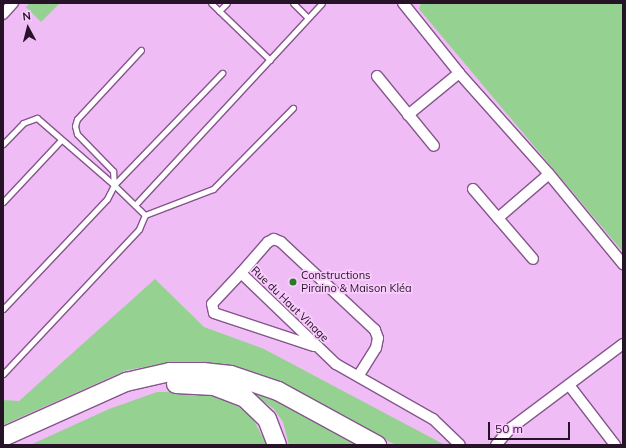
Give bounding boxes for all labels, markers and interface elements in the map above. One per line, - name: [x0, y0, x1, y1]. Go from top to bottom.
- north arrow: [8, 8, 48, 48]
- text: N: [22, 9, 32, 24]
- street label: Rue du Haut Vinage: [248, 264, 332, 344]
- place label: Constructions Piraino & Maison Kléa: [301, 269, 412, 295]
- marker: Constructions Piraino & Maison Kléa: [288, 277, 298, 287]
- scale bar: [490, 414, 572, 440]
- text: 50 m: [495, 421, 523, 436]

